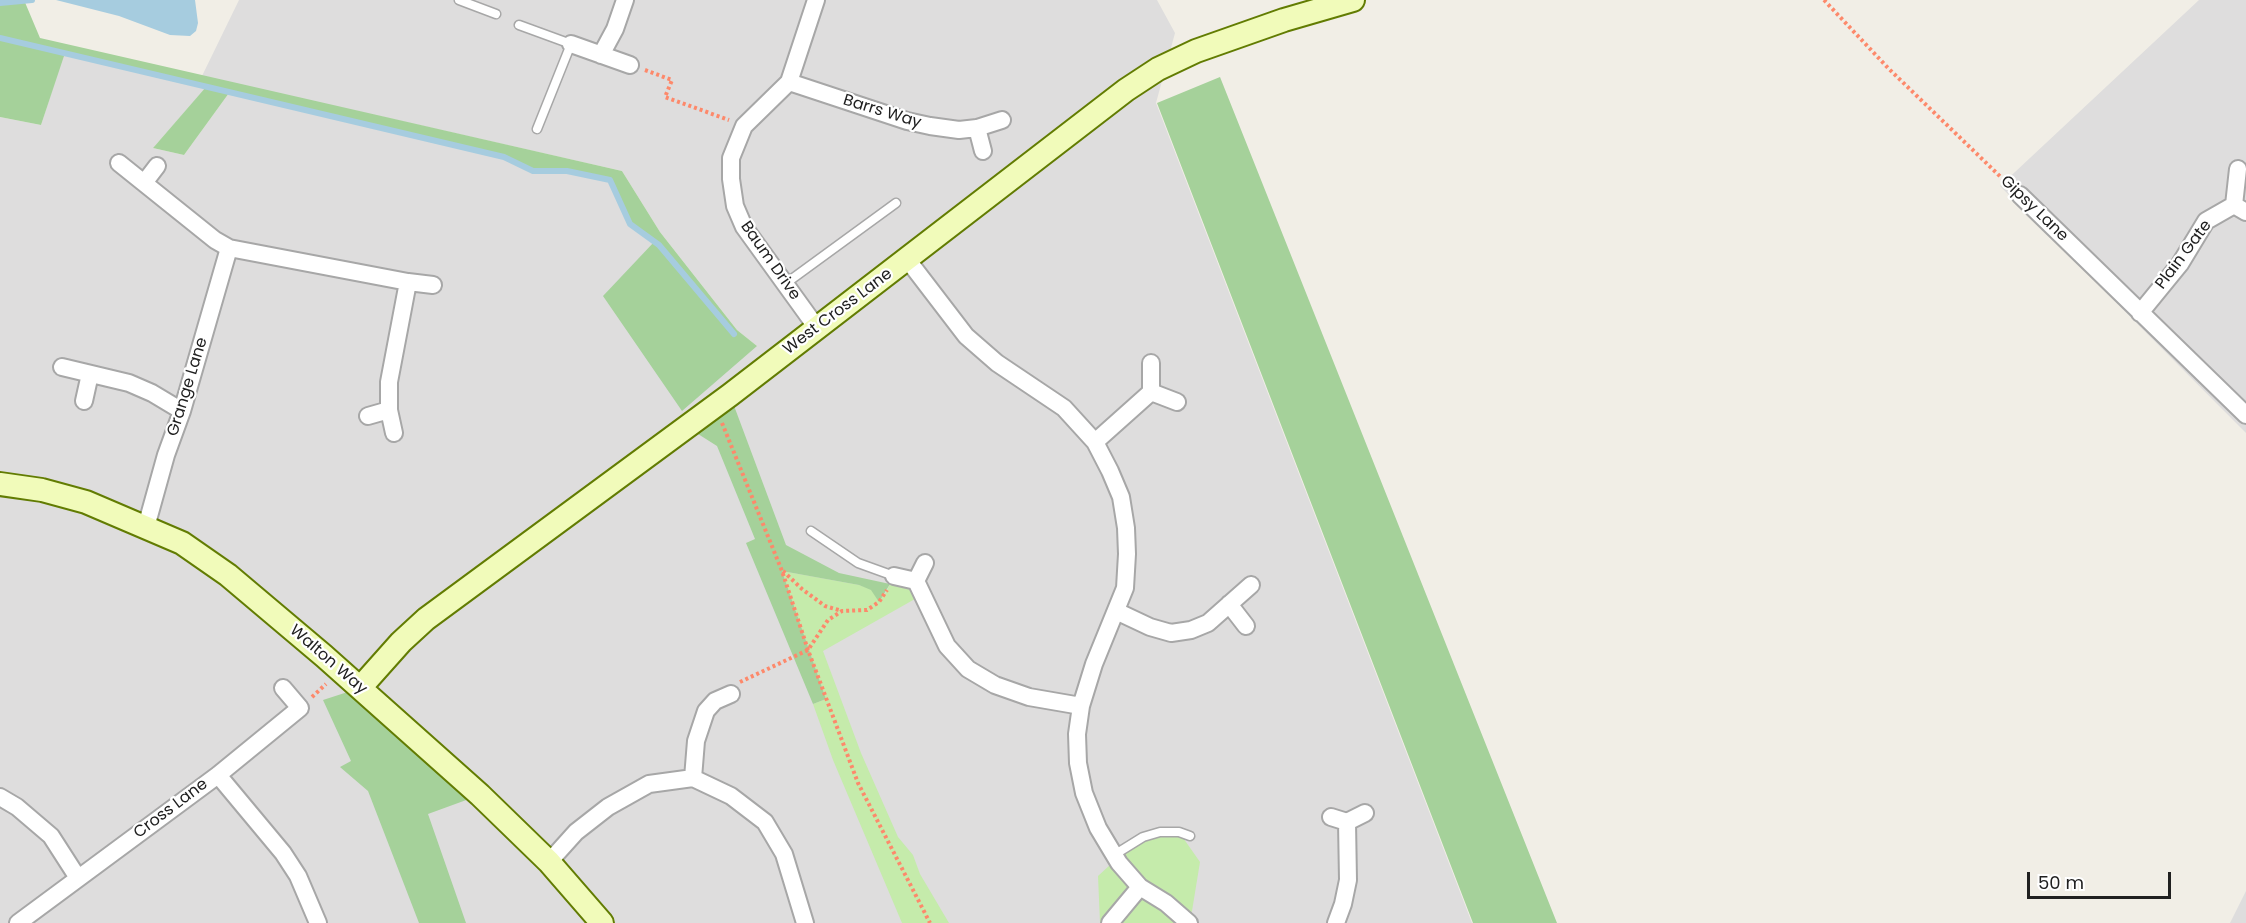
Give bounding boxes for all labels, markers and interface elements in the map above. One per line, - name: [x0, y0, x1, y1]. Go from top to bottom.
- street label: Barrs Way: [841, 91, 923, 133]
- street label: Gipsy Lane: [1996, 172, 2072, 246]
- street label: Plain Gate: [2152, 217, 2216, 293]
- street label: Baum Drive: [736, 218, 804, 304]
- street label: West Cross Lane: [780, 265, 896, 359]
- street label: Grange Lane: [164, 335, 212, 439]
- street label: Walton Way: [285, 621, 371, 699]
- street label: Cross Lane: [130, 775, 212, 843]
- scale bar: [2030, 860, 2174, 898]
- text: 50 m: [2038, 870, 2084, 895]

